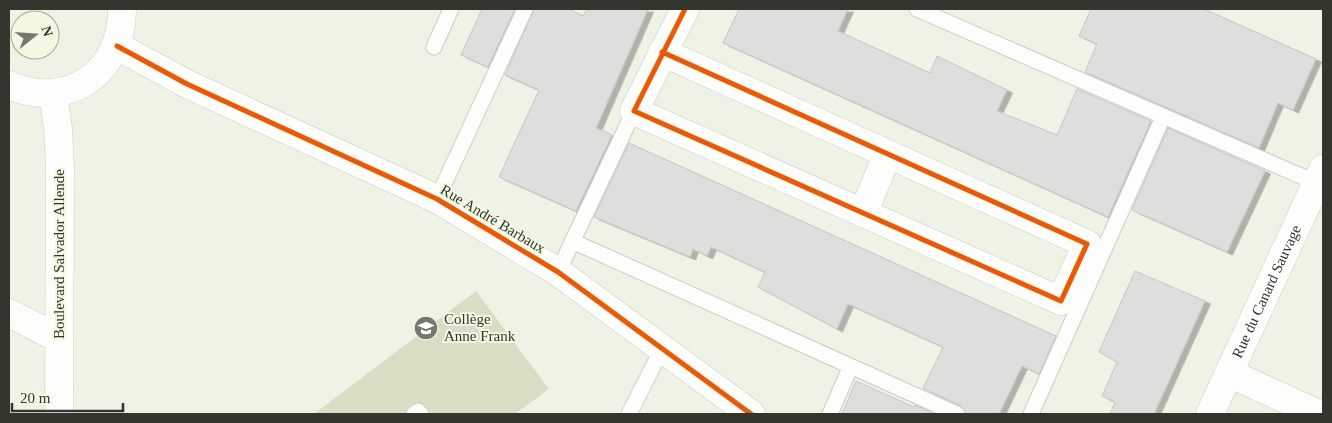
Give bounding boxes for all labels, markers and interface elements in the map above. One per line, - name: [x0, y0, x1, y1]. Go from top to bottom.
- north arrow: [10, 10, 60, 60]
- text: N: [38, 24, 56, 38]
- street label: Boulevard Salvador Allende: [51, 169, 67, 339]
- street label: Rue André Barbaux: [438, 181, 549, 257]
- street label: Rue du Canard Sauvage: [1229, 222, 1304, 360]
- place label: Collège Anne Frank: [444, 311, 516, 344]
- school or university icon: Collège Anne Frank: [413, 315, 439, 341]
- scale bar: [12, 380, 124, 412]
- text: 20 m: [20, 390, 51, 406]

